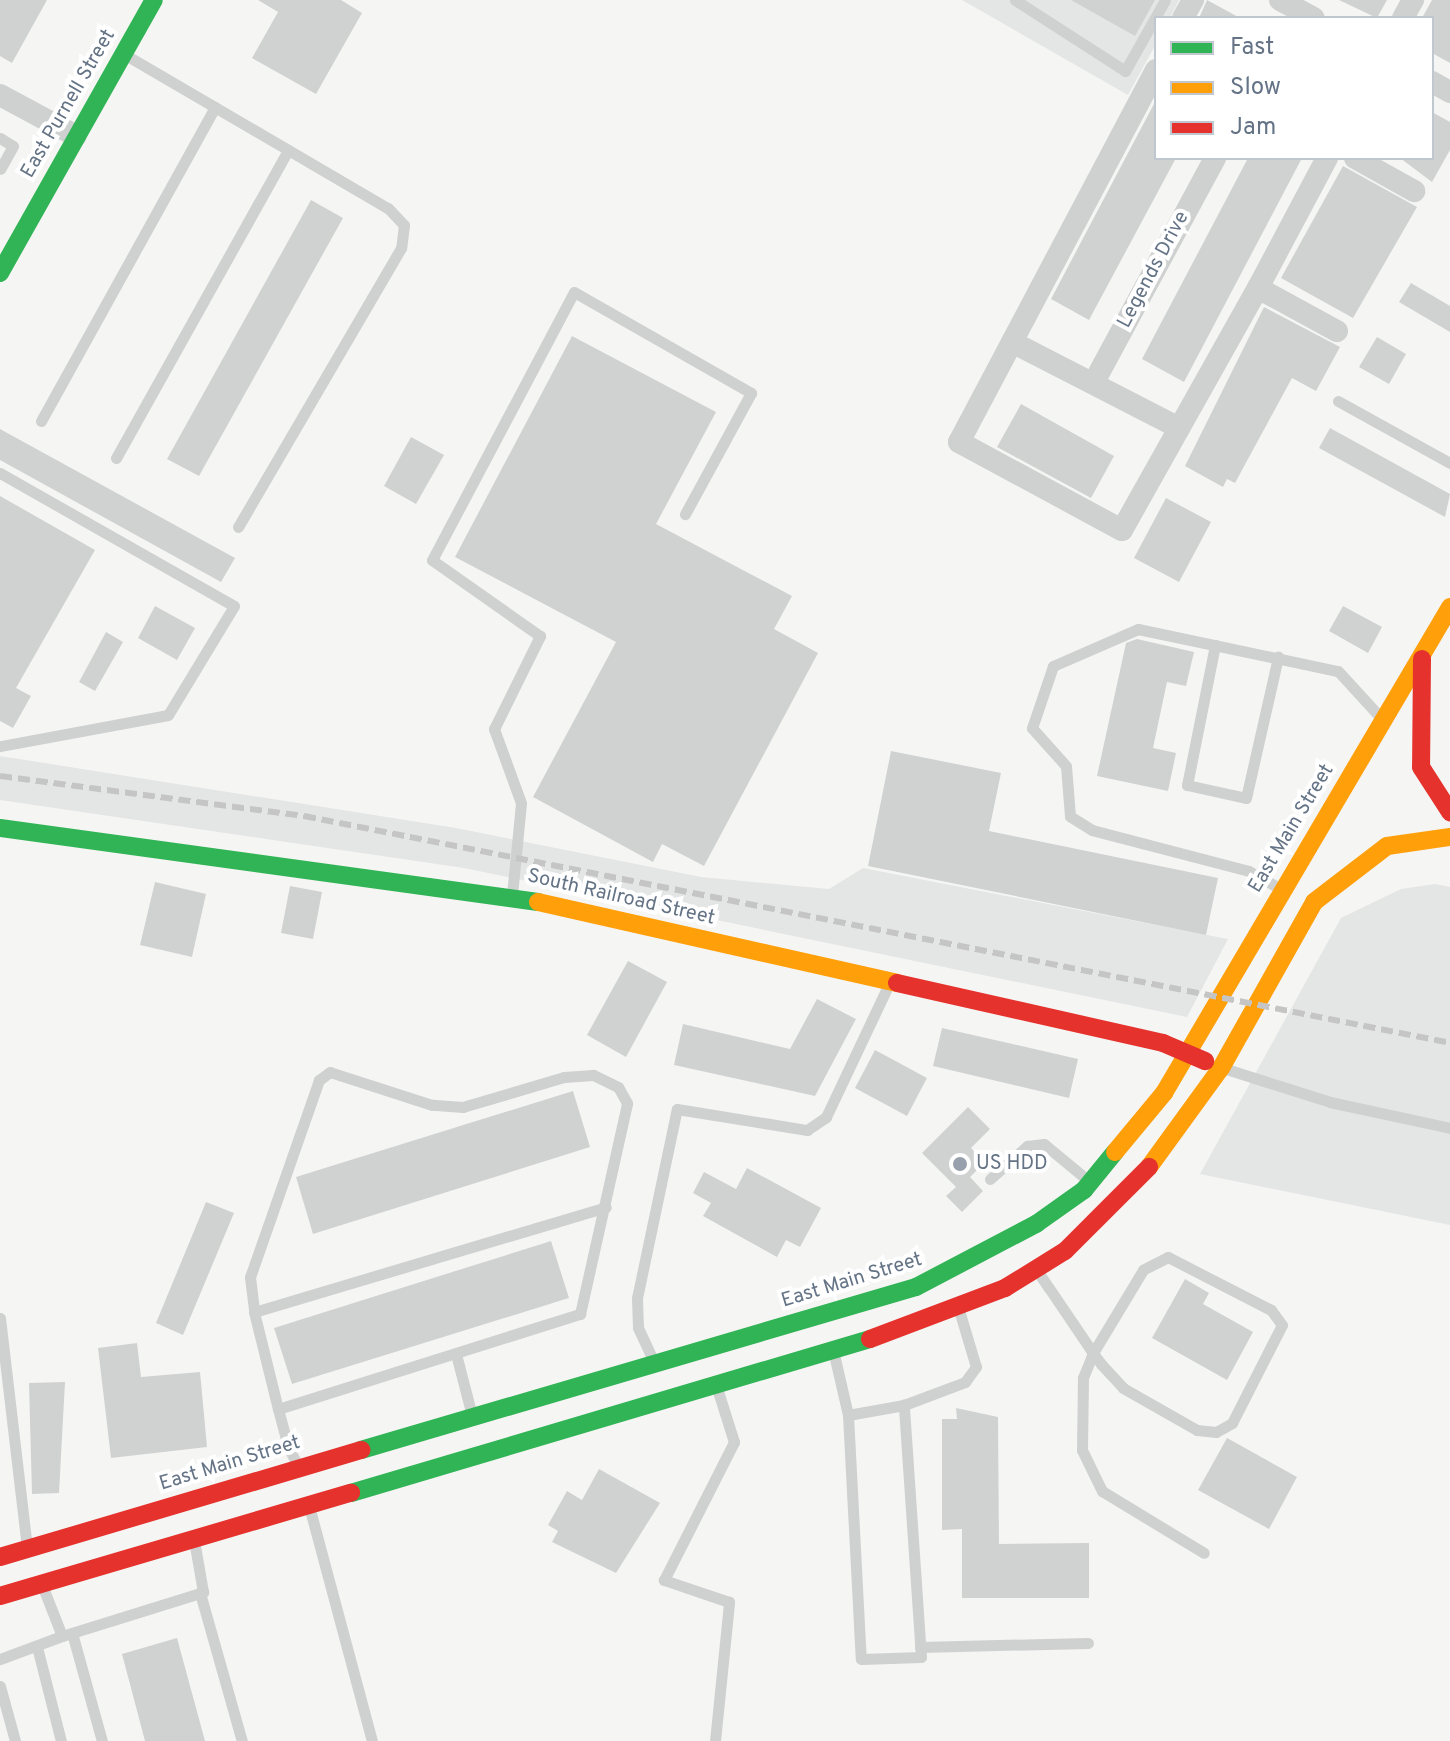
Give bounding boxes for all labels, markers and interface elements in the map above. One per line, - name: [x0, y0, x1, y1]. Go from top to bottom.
- legend: [1154, 16, 1434, 160]
- street label: East Purnell Street: [17, 25, 121, 183]
- text: Fast: [1230, 33, 1274, 63]
- text: Slow: [1230, 73, 1281, 103]
- text: Jam: [1230, 113, 1276, 143]
- street label: Legends Drive: [1113, 208, 1195, 332]
- street label: East Main Street: [1244, 760, 1340, 898]
- street label: South Railroad Street: [525, 865, 717, 931]
- place label: US HDD: [976, 1152, 1048, 1176]
- marker: US HDD: [951, 1155, 969, 1173]
- street label: East Main Street: [779, 1248, 925, 1314]
- street label: East Main Street: [157, 1431, 303, 1497]

